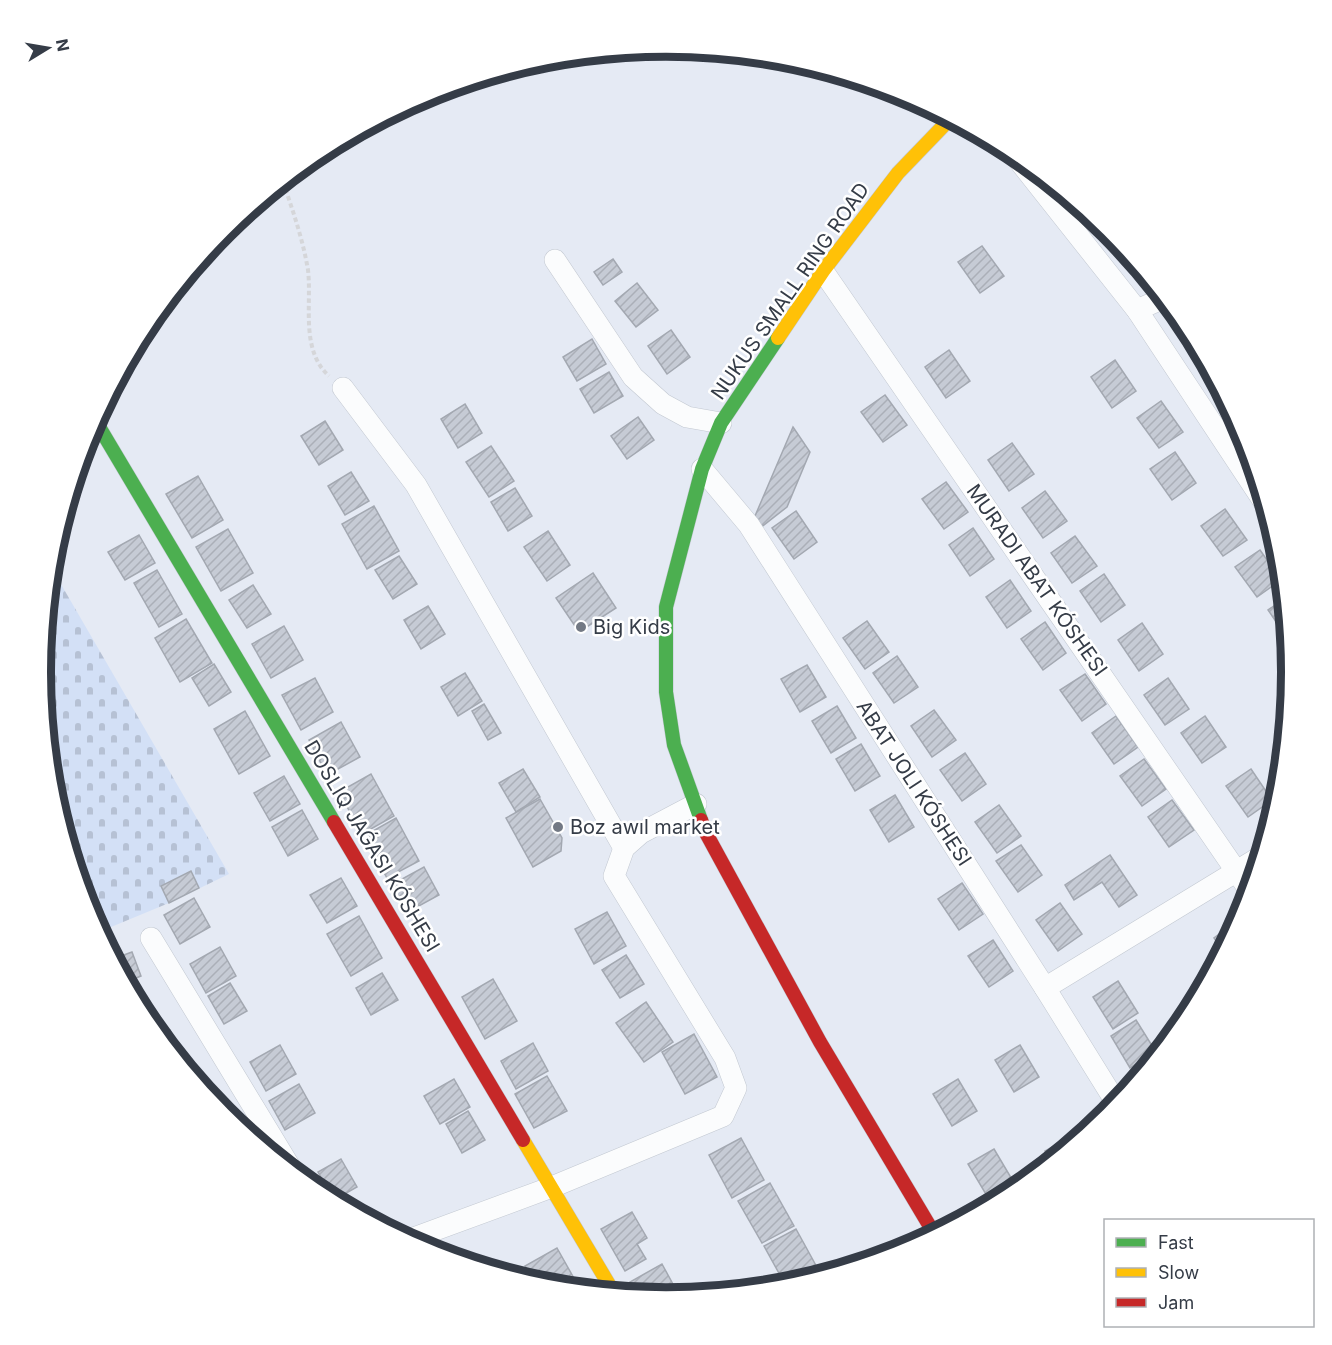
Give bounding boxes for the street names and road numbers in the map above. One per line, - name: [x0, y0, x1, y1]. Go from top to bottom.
- street label: NUKUS SMALL RING ROAD: [706, 178, 874, 404]
- street label: MURADI ABAT KÓSHESI: [962, 479, 1113, 680]
- street label: ABAT JOLI KÓSHESI: [852, 695, 977, 870]
- street label: DOSLIQ JAǴASI KÓSHESI: [299, 735, 446, 956]

